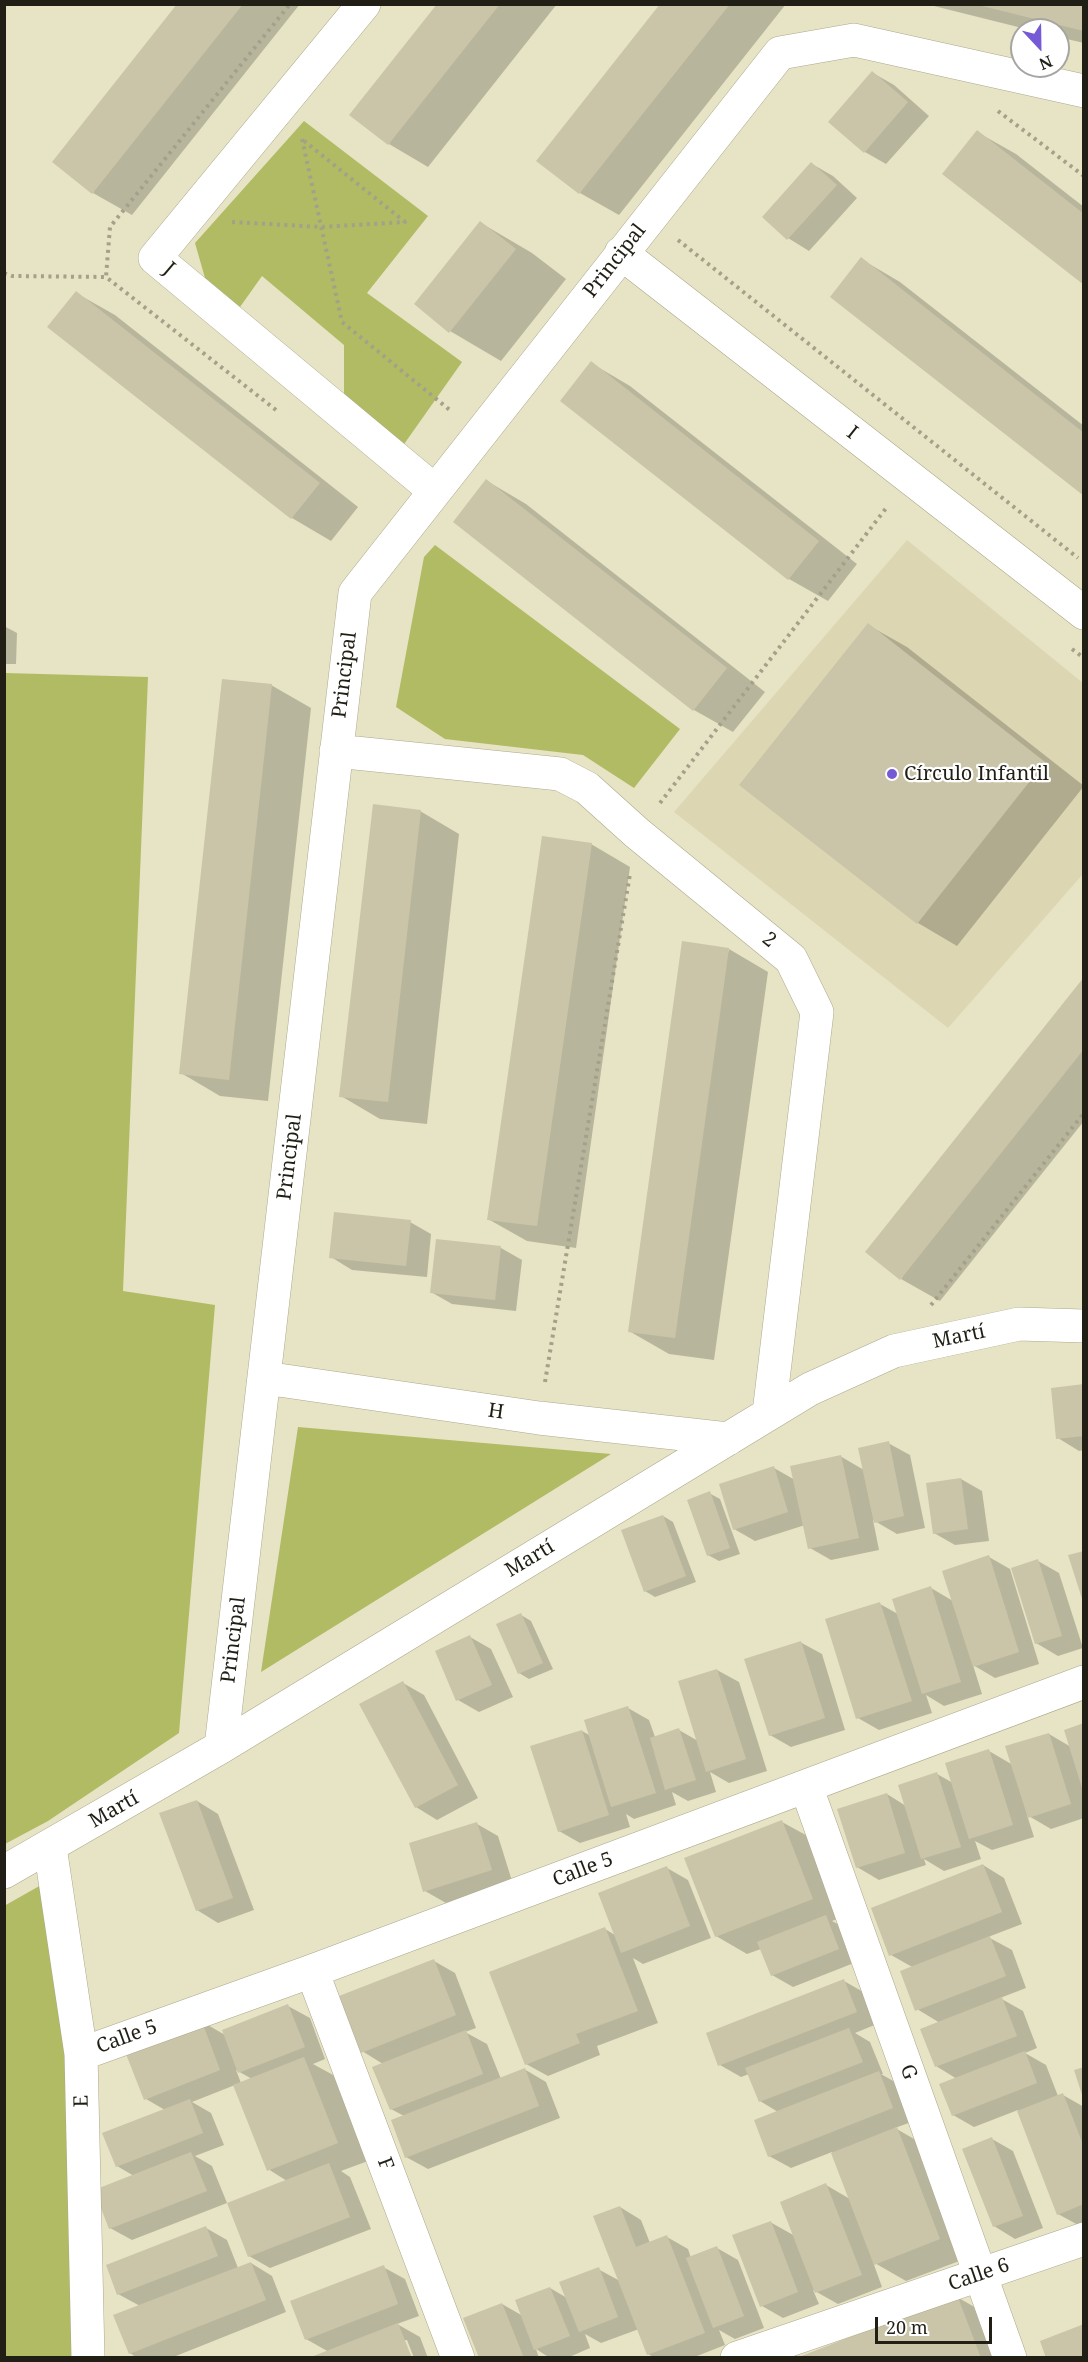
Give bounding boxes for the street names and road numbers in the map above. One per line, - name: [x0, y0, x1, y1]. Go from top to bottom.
- street label: Principal: [579, 219, 651, 303]
- street label: J: [159, 258, 179, 280]
- street label: I: [842, 421, 862, 445]
- street label: Principal: [328, 630, 362, 720]
- street label: 2: [757, 927, 781, 953]
- street label: Principal: [273, 1112, 307, 1202]
- street label: Martí: [931, 1320, 987, 1354]
- street label: H: [486, 1399, 506, 1425]
- street label: Martí: [501, 1535, 559, 1583]
- street label: Principal: [217, 1595, 251, 1685]
- street label: Martí: [85, 1786, 143, 1834]
- street label: Calle 5: [549, 1848, 617, 1892]
- street label: Calle 5: [93, 2015, 161, 2059]
- street label: G: [894, 2061, 922, 2083]
- street label: E: [70, 2095, 94, 2107]
- street label: F: [372, 2154, 398, 2174]
- street label: Calle 6: [945, 2253, 1013, 2297]

